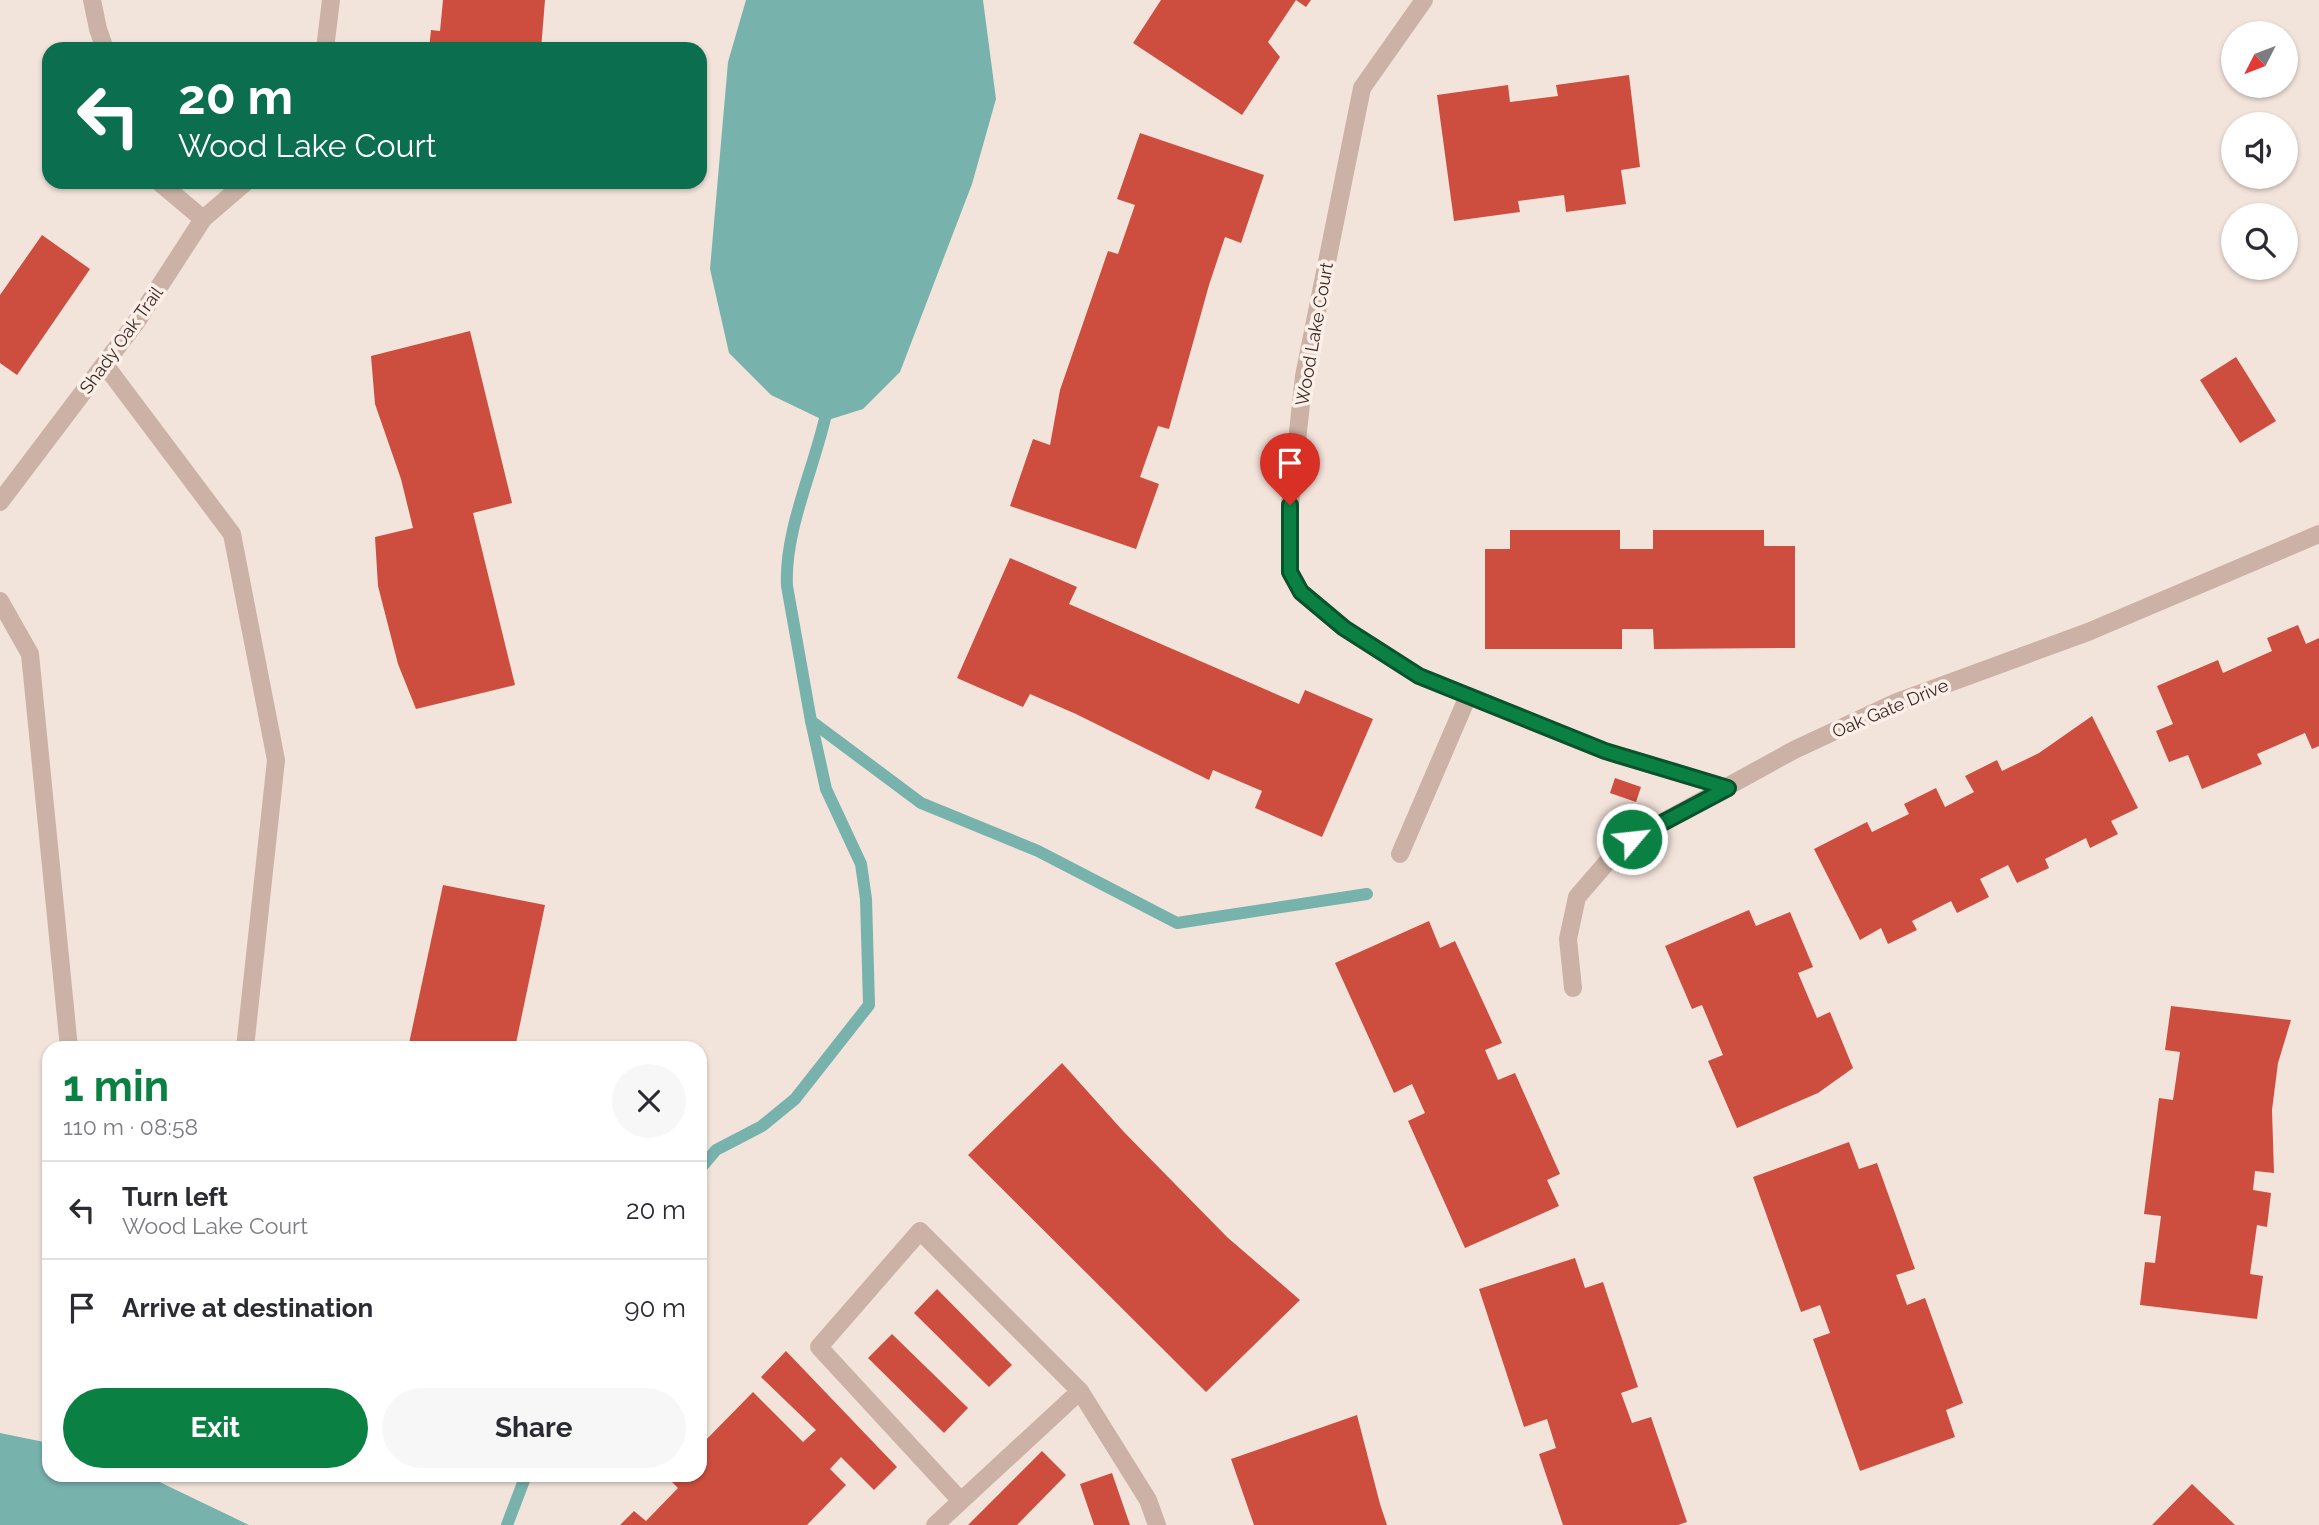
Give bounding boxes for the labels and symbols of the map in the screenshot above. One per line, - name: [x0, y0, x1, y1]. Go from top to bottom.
- north arrow: [2221, 21, 2298, 98]
- street label: Wood Lake Court: [1291, 261, 1337, 407]
- street label: Shady Oak Trail: [75, 282, 167, 398]
- pin: [1260, 433, 1320, 505]
- street label: Oak Gate Drive: [1829, 674, 1952, 742]
- position arrow: [1595, 802, 1669, 876]

